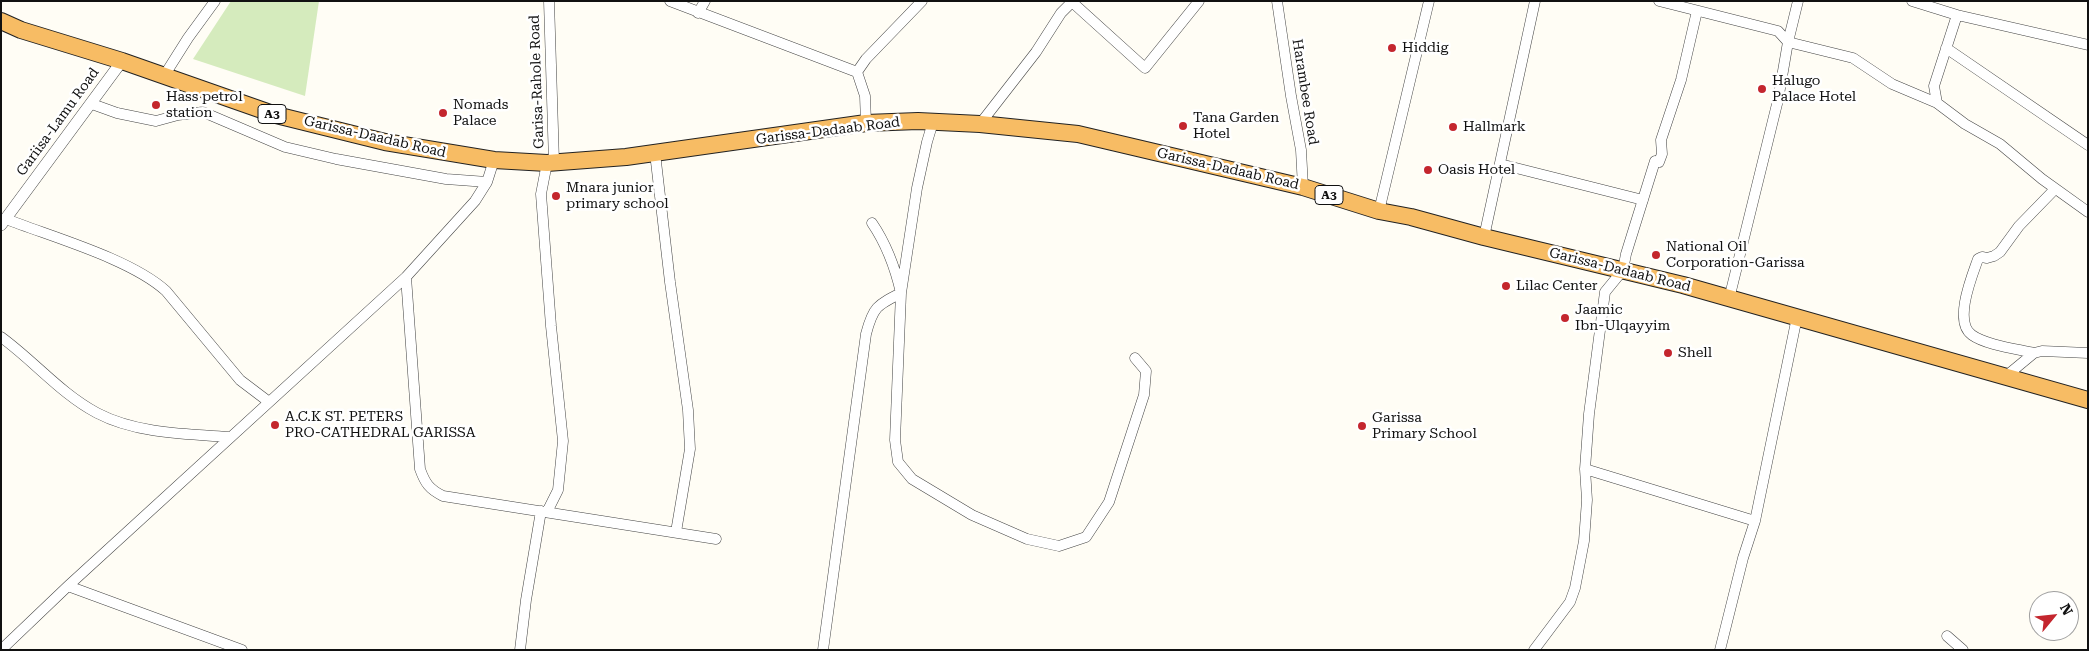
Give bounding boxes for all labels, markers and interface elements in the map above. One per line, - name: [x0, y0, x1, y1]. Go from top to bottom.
- street label: Garisa-Rahole Road: [526, 15, 548, 149]
- street label: Harambee Road: [1288, 38, 1322, 146]
- place label: Hiddig: [1402, 40, 1448, 56]
- marker: Hiddig: [1386, 42, 1398, 54]
- street label: Gariisa-Lamu Road: [13, 65, 103, 179]
- place label: Halugo Palace Hotel: [1772, 73, 1856, 105]
- marker: Halugo Palace Hotel: [1756, 83, 1768, 95]
- place label: Hass petrol station: [166, 89, 242, 121]
- place label: Nomads Palace: [453, 97, 508, 130]
- marker: Hass petrol station: [150, 99, 162, 111]
- road number: A3: [258, 105, 286, 124]
- marker: Nomads Palace: [437, 107, 449, 119]
- place label: Tana Garden Hotel: [1193, 110, 1279, 142]
- street label: Garissa-Daadab Road: [302, 112, 448, 162]
- street label: Garissa-Dadaab Road: [755, 114, 901, 148]
- place label: Hallmark: [1463, 119, 1526, 135]
- marker: Tana Garden Hotel: [1177, 120, 1189, 132]
- marker: Hallmark: [1447, 121, 1459, 133]
- street label: Garissa-Dadaab Road: [1155, 144, 1301, 194]
- place label: Oasis Hotel: [1438, 162, 1515, 178]
- marker: Oasis Hotel: [1422, 164, 1434, 176]
- place label: Mnara junior primary school: [566, 180, 669, 212]
- road number: A3: [1315, 186, 1343, 204]
- marker: Mnara junior primary school: [550, 190, 562, 202]
- place label: National Oil Corporation-Garissa: [1666, 239, 1804, 272]
- street label: Garissa-Dadaab Road: [1548, 244, 1692, 296]
- marker: National Oil Corporation-Garissa: [1650, 249, 1662, 261]
- place label: Lilac Center: [1516, 278, 1598, 294]
- marker: Lilac Center: [1500, 280, 1512, 292]
- place label: Jaamic Ibn-Ulqayyim: [1575, 302, 1670, 334]
- marker: Jaamic Ibn-Ulqayyim: [1559, 312, 1571, 324]
- place label: Shell: [1678, 345, 1712, 361]
- marker: Shell: [1662, 347, 1674, 359]
- place label: A.C.K ST. PETERS PRO-CATHEDRAL GARISSA: [285, 409, 475, 442]
- place label: Garissa Primary School: [1372, 410, 1477, 442]
- marker: A.C.K ST. PETERS PRO-CATHEDRAL GARISSA: [269, 419, 281, 431]
- marker: Garissa Primary School: [1356, 420, 1368, 432]
- north arrow: [2029, 591, 2079, 641]
- text: N: [2057, 601, 2076, 618]

